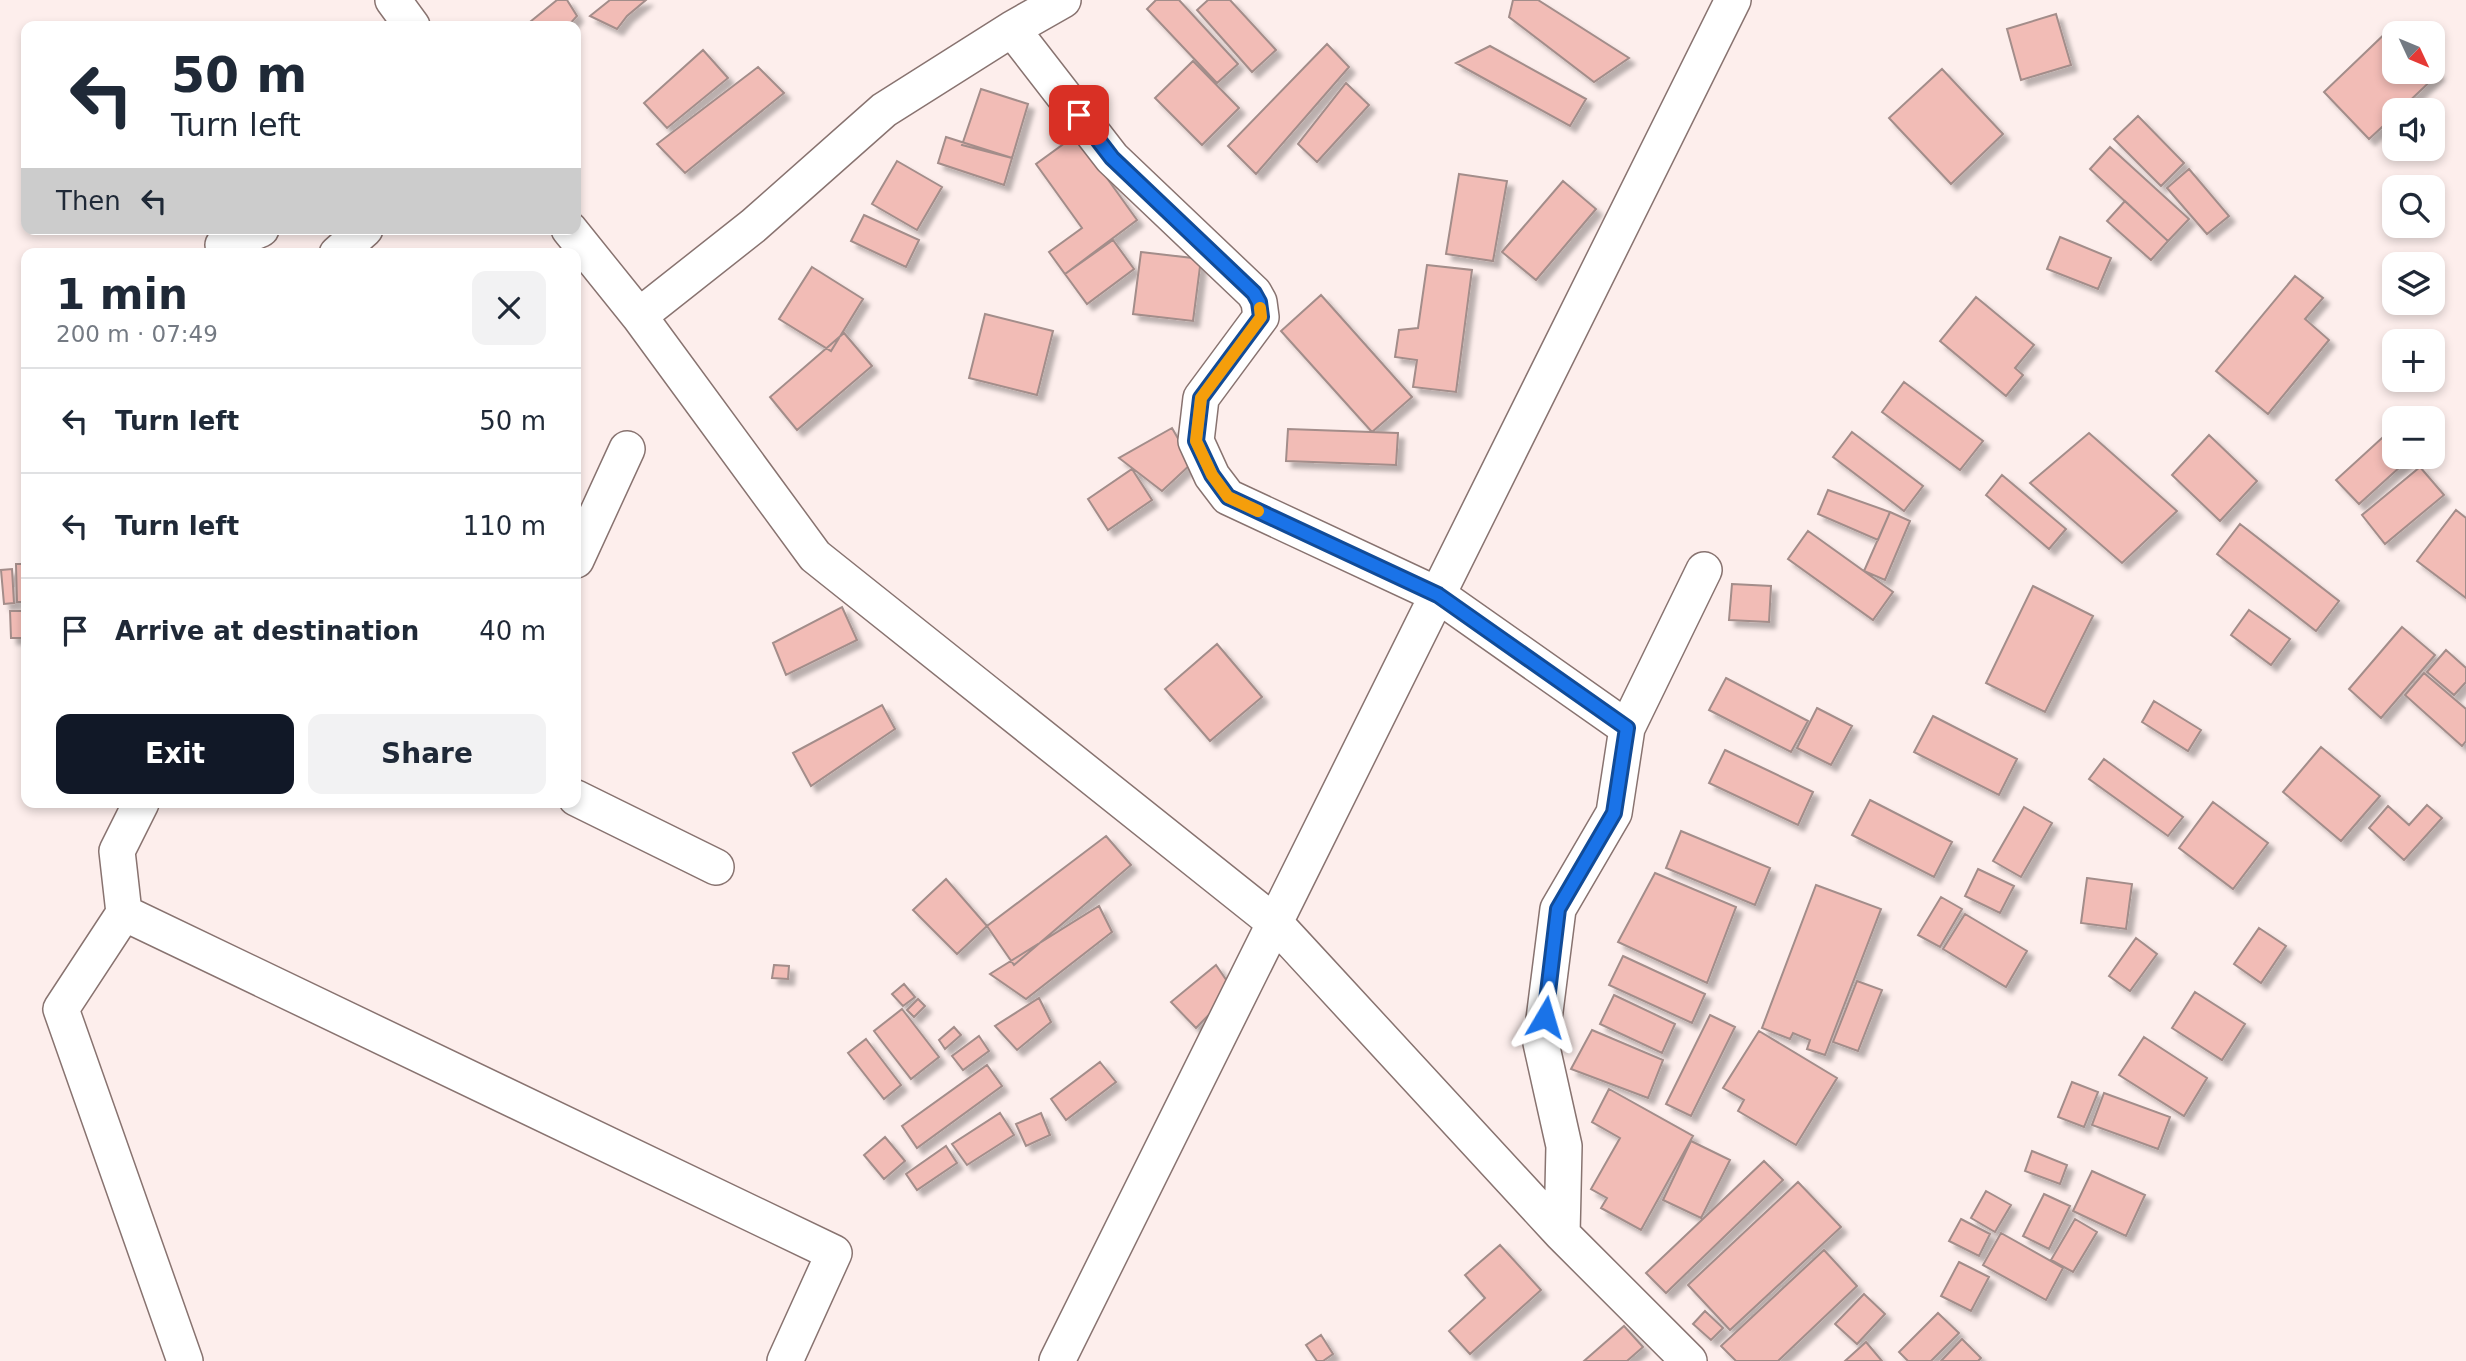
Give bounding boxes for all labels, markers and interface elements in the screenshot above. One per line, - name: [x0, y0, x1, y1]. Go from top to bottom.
- north arrow: [2382, 21, 2445, 84]
- map controls: [2382, 21, 2445, 469]
- text: 50 m: [171, 47, 307, 104]
- icon: left: [56, 49, 147, 140]
- pin: [1049, 85, 1109, 145]
- icon: arrive: [1060, 96, 1098, 134]
- button: sound: [2382, 98, 2445, 161]
- text: Turn left: [171, 106, 301, 144]
- button: search: [2382, 175, 2445, 238]
- icon: left: [135, 182, 173, 220]
- text: Then: [56, 186, 121, 216]
- button: layers: [2382, 252, 2445, 315]
- text: 1 min: [56, 270, 188, 319]
- button: close: [472, 271, 546, 345]
- text: 200 m · 07:49: [56, 321, 218, 347]
- button: +: [2382, 329, 2445, 392]
- icon: left: [56, 402, 94, 440]
- text: Turn left: [115, 406, 239, 436]
- text: 50 m: [479, 406, 546, 436]
- button: −: [2382, 406, 2445, 469]
- icon: left: [56, 507, 94, 545]
- text: Turn left: [115, 511, 239, 541]
- text: 110 m: [463, 511, 546, 541]
- icon: arrive: [56, 612, 94, 650]
- text: Arrive at destination: [115, 616, 419, 646]
- text: 40 m: [479, 616, 546, 646]
- button: Exit: [56, 714, 294, 794]
- button: Share: [308, 714, 546, 794]
- position arrow: [1508, 980, 1582, 1054]

